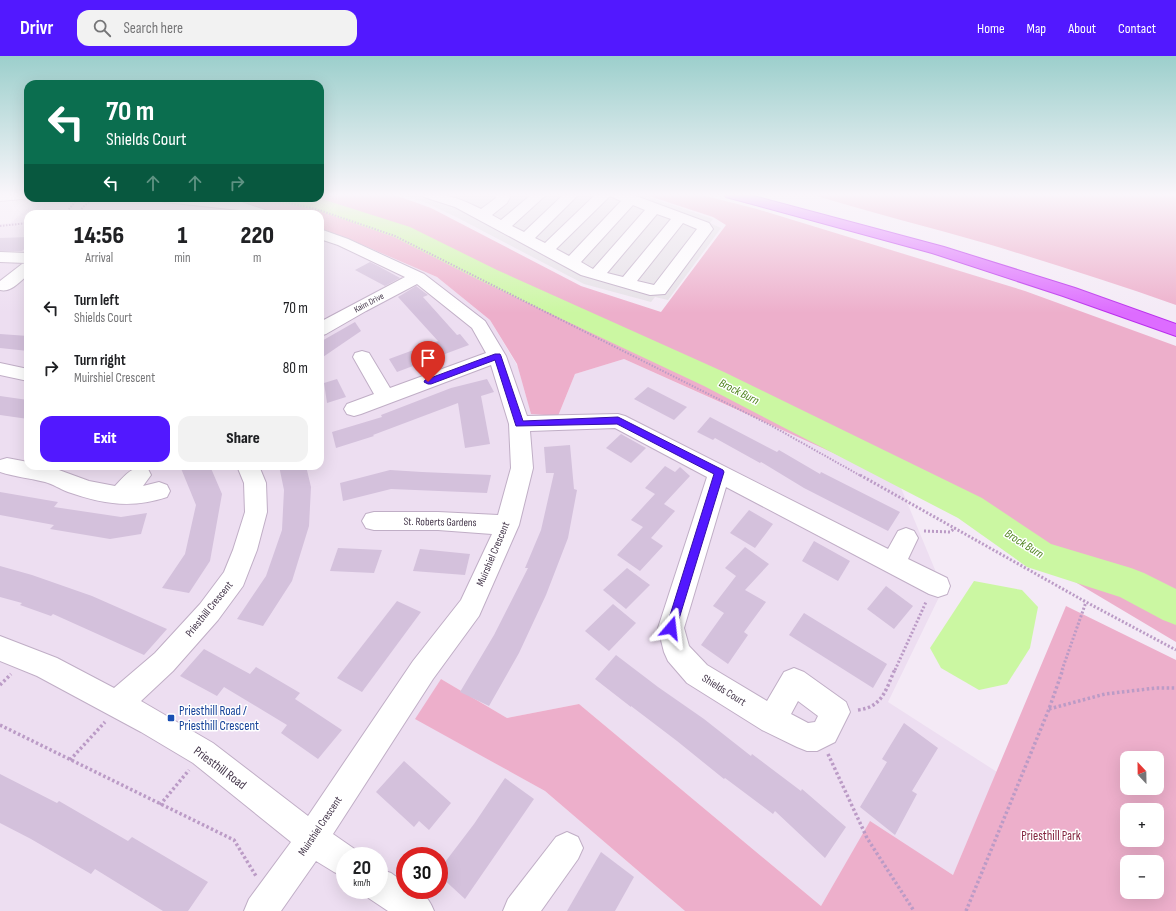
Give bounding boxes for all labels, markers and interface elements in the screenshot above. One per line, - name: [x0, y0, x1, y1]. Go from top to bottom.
- search box: [77, 10, 357, 46]
- text: Drivr: [20, 17, 53, 40]
- icon: search: [91, 17, 113, 39]
- text: Search here: [123, 19, 183, 38]
- text: Home: [977, 20, 1005, 37]
- text: Map: [1027, 20, 1046, 37]
- text: About: [1068, 20, 1096, 37]
- text: Contact: [1118, 20, 1156, 37]
- text: 70 m: [106, 95, 154, 128]
- icon: left: [40, 96, 92, 148]
- text: Shields Court: [106, 129, 187, 150]
- icon: left: [100, 172, 122, 194]
- icon: ahead: [142, 172, 164, 194]
- icon: ahead: [184, 172, 206, 194]
- icon: right: [226, 172, 248, 194]
- text: 14:56: [74, 221, 124, 250]
- text: 1: [177, 221, 187, 250]
- text: 220: [241, 221, 274, 250]
- text: Arrival: [85, 250, 113, 266]
- text: min: [174, 250, 191, 266]
- text: m: [253, 250, 261, 266]
- street label: Kaim Drive: [352, 290, 386, 315]
- text: Turn left: [74, 291, 119, 310]
- icon: left: [40, 297, 62, 319]
- text: 70 m: [283, 299, 308, 318]
- text: Shields Court: [74, 310, 132, 326]
- pin: [411, 341, 445, 382]
- icon: arrive: [417, 347, 439, 369]
- text: Turn right: [74, 351, 126, 370]
- icon: right: [40, 357, 62, 379]
- text: 80 m: [283, 359, 308, 378]
- text: Muirshiel Crescent: [74, 370, 155, 386]
- water label: Brock Burn: [716, 376, 762, 408]
- button: Exit: [40, 416, 170, 462]
- button: Share: [178, 416, 308, 462]
- street label: St. Roberts Gardens: [403, 515, 477, 529]
- street label: Muirshiel Crescent: [474, 519, 513, 588]
- water label: Brock Burn: [1002, 526, 1046, 562]
- street label: Priesthill Crescent: [183, 578, 236, 639]
- position arrow: [650, 607, 692, 649]
- street label: Shields Court: [700, 671, 749, 709]
- place label: Priesthill Road / Priesthill Crescent: [179, 703, 259, 734]
- marker: Priesthill Road / Priesthill Crescent: [166, 713, 176, 723]
- street label: Priesthill Road: [190, 743, 250, 793]
- north arrow: [1120, 751, 1164, 795]
- map controls: [1120, 751, 1164, 899]
- street label: Muirshiel Crescent: [295, 793, 345, 858]
- button: +: [1120, 803, 1164, 847]
- park label: Priesthill Park: [1021, 828, 1081, 844]
- speed limit sign: 30: [396, 847, 448, 899]
- button: −: [1120, 855, 1164, 899]
- text: 20: [353, 856, 371, 880]
- text: km/h: [353, 877, 371, 889]

